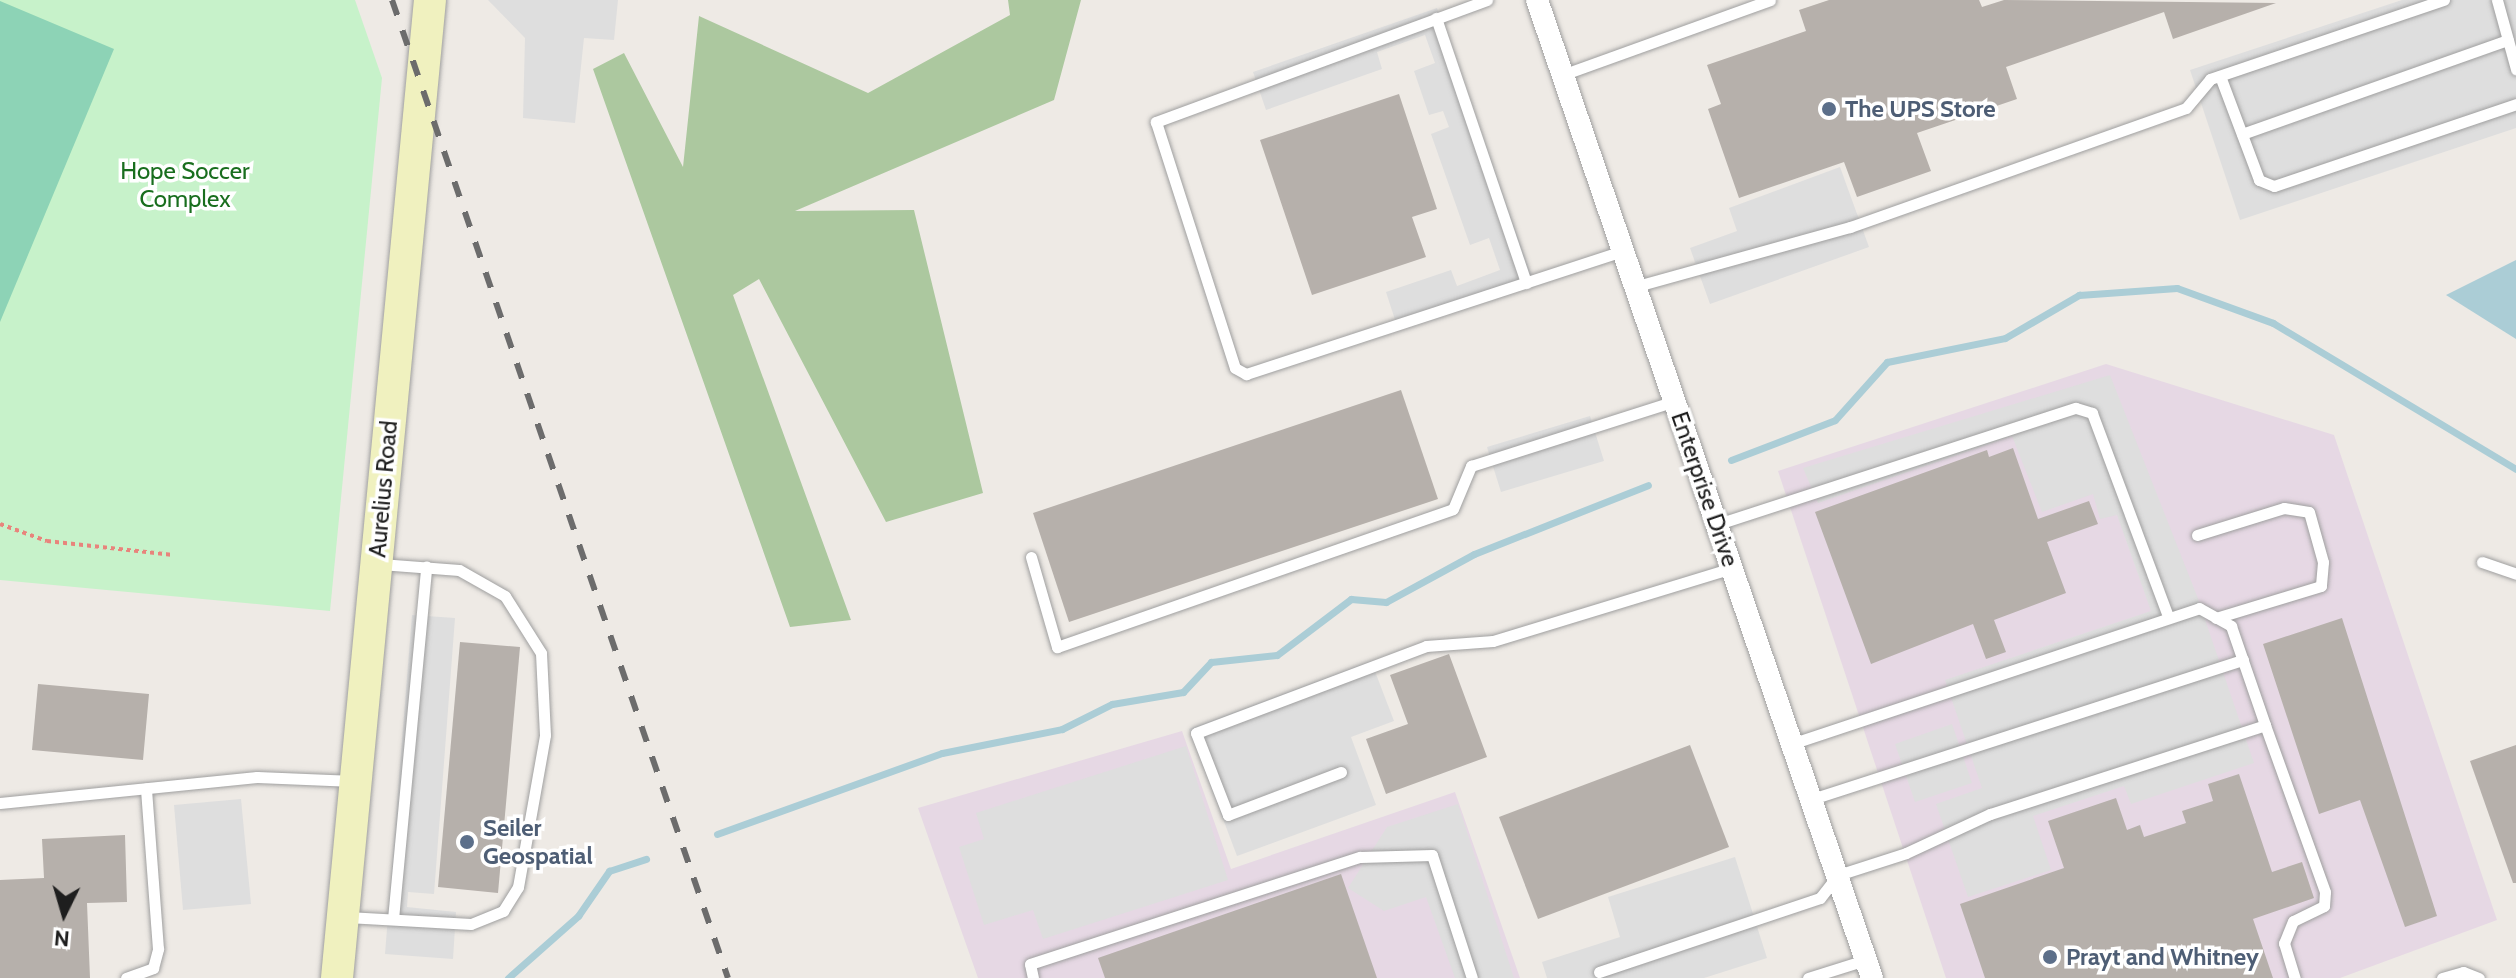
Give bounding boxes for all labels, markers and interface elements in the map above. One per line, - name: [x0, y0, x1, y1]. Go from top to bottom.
- place label: The UPS Store: [1845, 95, 1996, 123]
- marker: The UPS Store: [1820, 100, 1838, 118]
- park label: Hope Soccer Complex: [120, 157, 250, 213]
- street label: Enterprise Drive: [1665, 408, 1745, 570]
- street label: Aurelius Road: [363, 419, 403, 559]
- place label: Seiler Geospatial: [483, 814, 593, 870]
- marker: Seiler Geospatial: [458, 833, 476, 851]
- north arrow: [24, 874, 104, 954]
- text: N: [53, 924, 71, 953]
- place label: Prayt and Whitney: [2066, 943, 2259, 971]
- marker: Prayt and Whitney: [2041, 948, 2059, 966]

